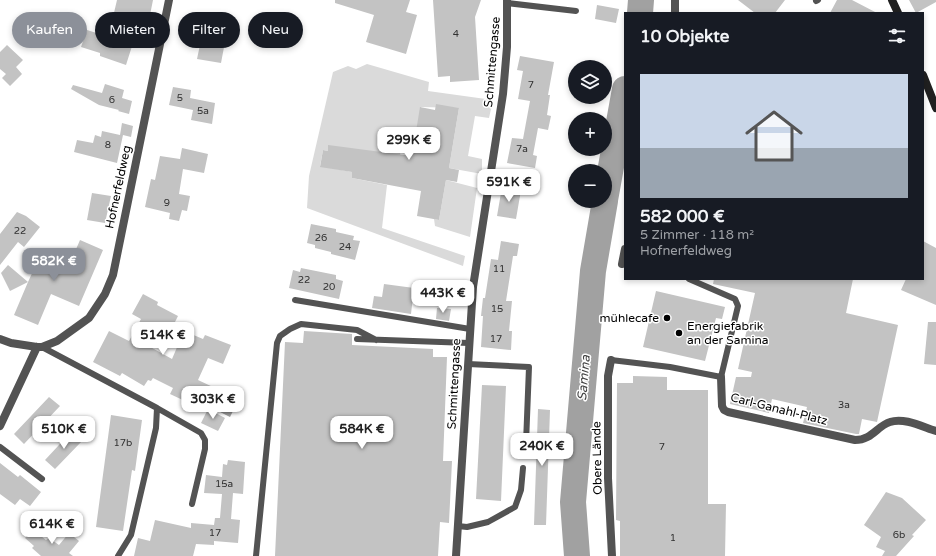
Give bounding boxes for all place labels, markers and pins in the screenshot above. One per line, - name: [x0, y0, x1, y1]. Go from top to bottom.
- pin: 299K €: [376, 127, 442, 161]
- pin: 591K €: [476, 169, 542, 203]
- pin: 582K €: [21, 248, 87, 282]
- pin: 443K €: [410, 280, 476, 314]
- place label: mühlecafe: [600, 311, 659, 325]
- marker: mühlecafe: [662, 313, 672, 323]
- place label: Energiefabrik an der Samina: [687, 319, 768, 347]
- pin: 514K €: [130, 322, 196, 356]
- marker: Energiefabrik an der Samina: [674, 328, 684, 338]
- pin: 303K €: [180, 386, 246, 420]
- pin: 510K €: [31, 416, 97, 450]
- pin: 584K €: [329, 416, 395, 450]
- pin: 240K €: [509, 433, 575, 467]
- pin: 614K €: [19, 511, 85, 545]

